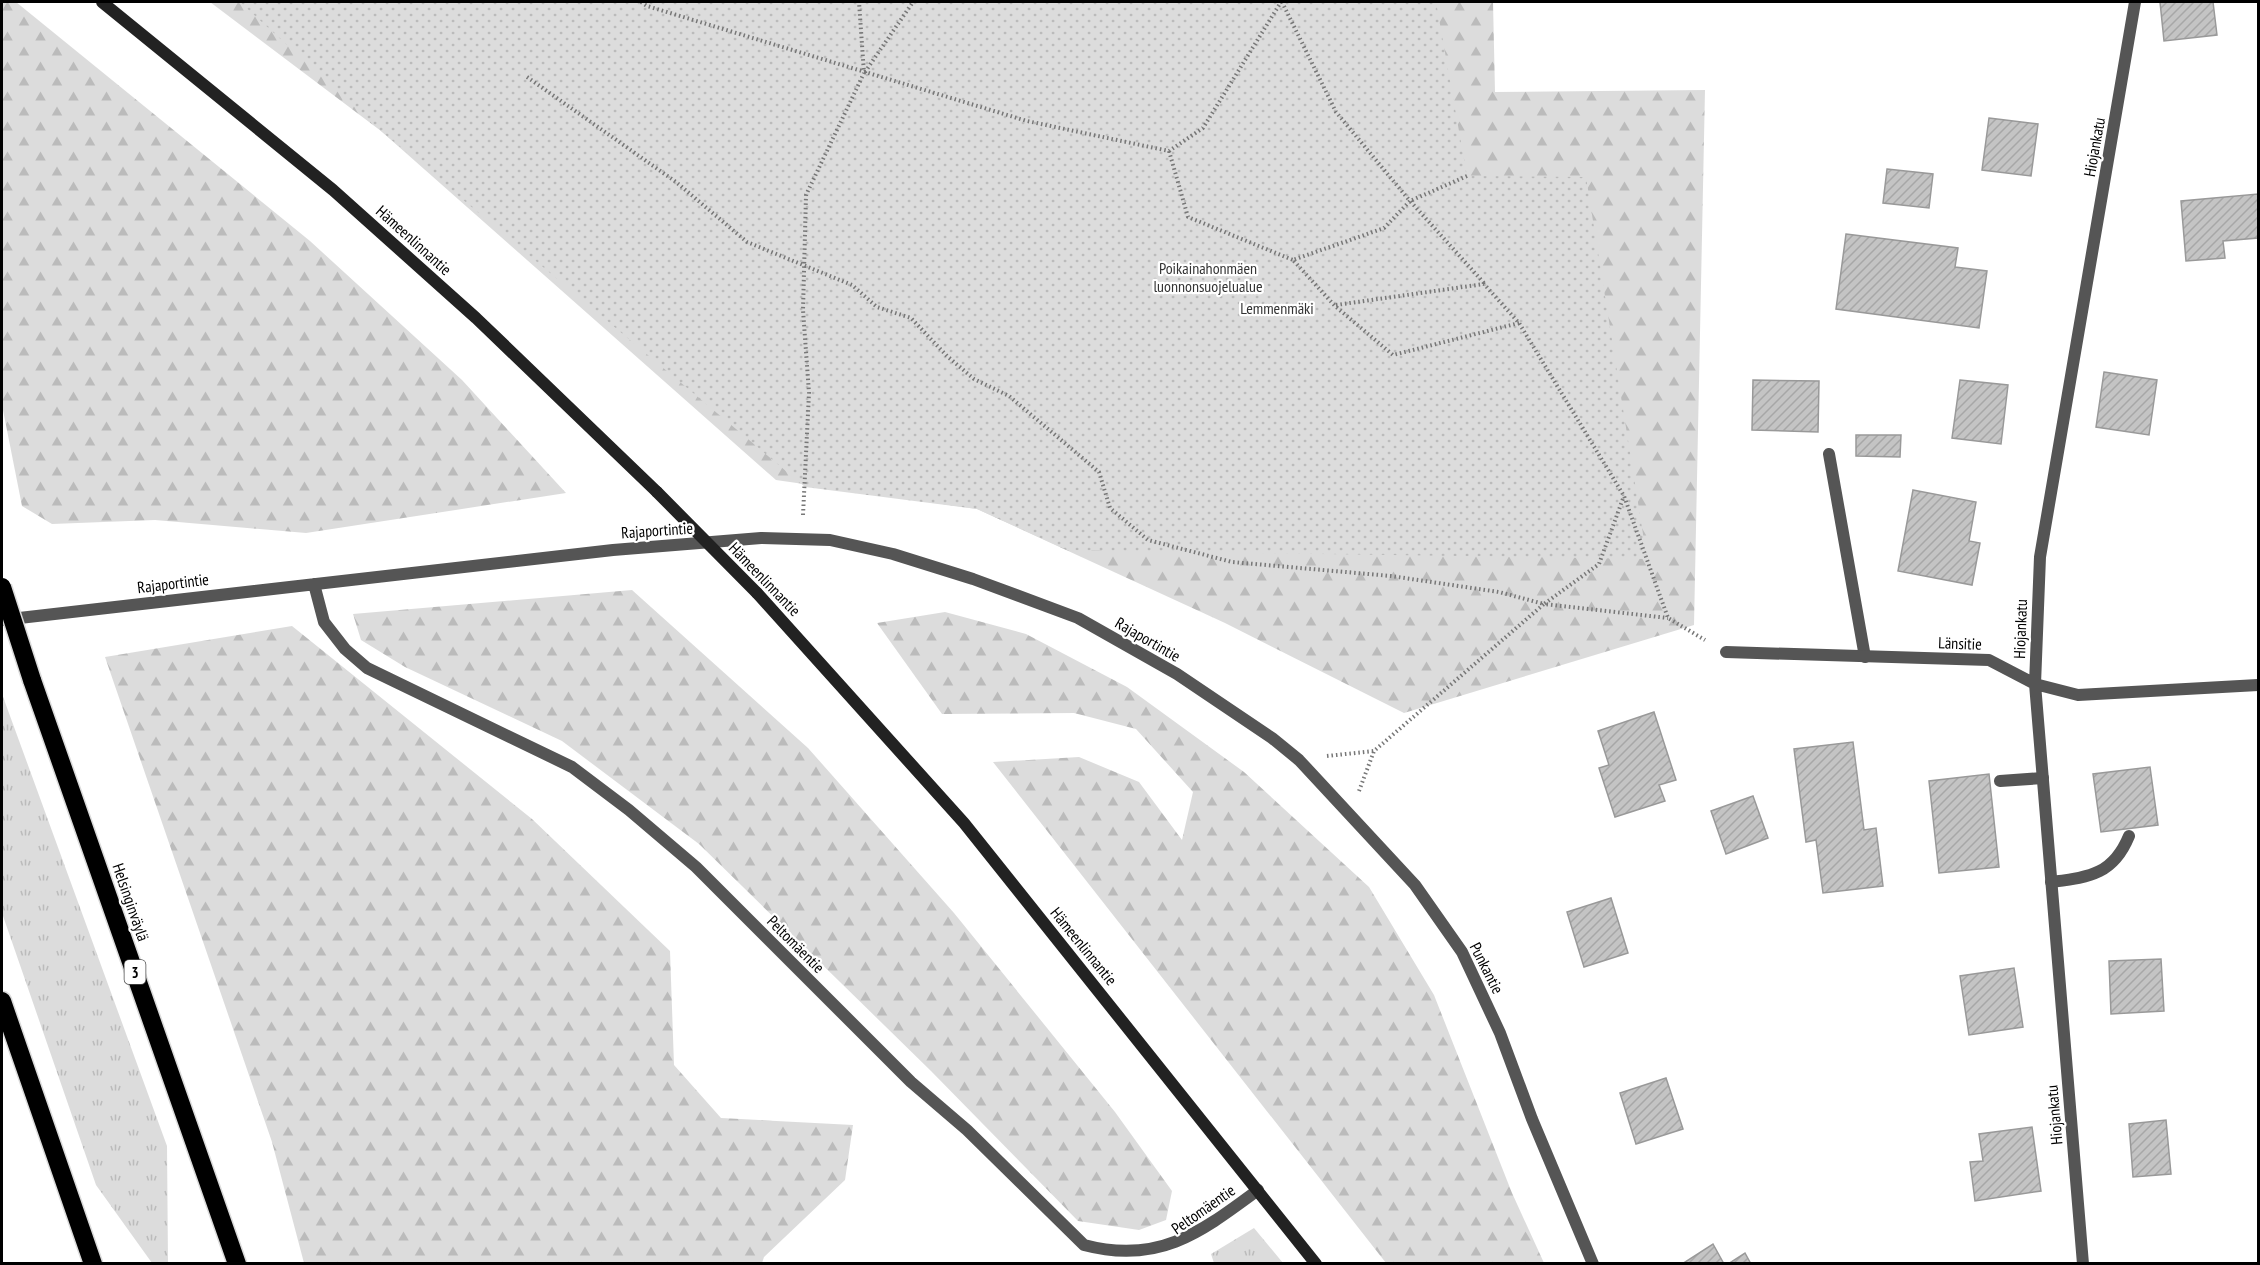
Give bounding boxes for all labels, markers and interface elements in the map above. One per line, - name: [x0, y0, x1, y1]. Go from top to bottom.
- street label: Hiojankatu: [2079, 116, 2109, 178]
- street label: Hämeenlinnantie: [372, 201, 456, 279]
- park label: Poikainahonmäen luonnonsuojelualue: [1153, 258, 1263, 296]
- park label: Lemmenmäki: [1240, 298, 1314, 318]
- street label: Rajaportintie: [620, 518, 694, 542]
- street label: Hämeenlinnantie: [725, 538, 805, 620]
- street label: Rajaportintie: [136, 569, 210, 597]
- street label: Hiojankatu: [2009, 599, 2031, 659]
- street label: Rajaportintie: [1112, 612, 1184, 666]
- street label: Länsitie: [1938, 632, 1982, 654]
- street label: Helsinginväylä: [108, 860, 154, 944]
- street label: Hämeenlinnantie: [1046, 903, 1122, 989]
- street label: Peltomäentie: [763, 911, 829, 977]
- street label: Punkantie: [1466, 939, 1508, 997]
- road number: 3: [124, 960, 146, 984]
- street label: Hiojankatu: [2041, 1084, 2067, 1146]
- street label: Peltomäentie: [1167, 1180, 1239, 1238]

